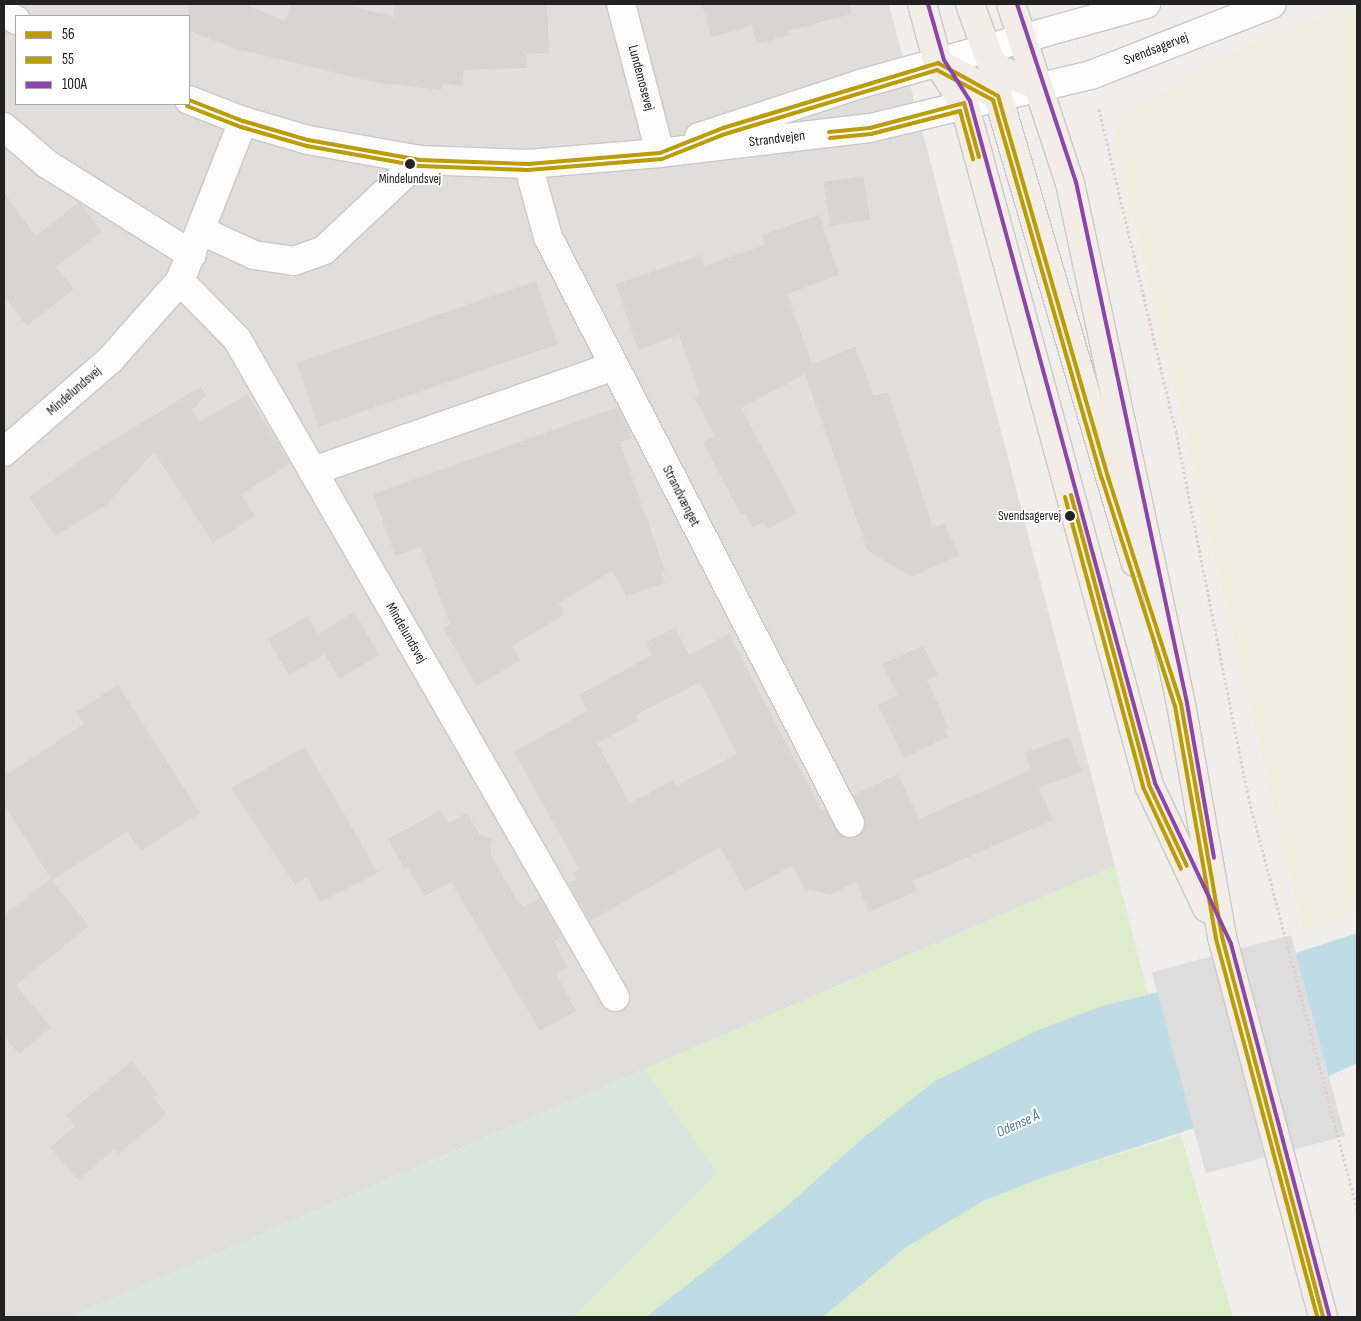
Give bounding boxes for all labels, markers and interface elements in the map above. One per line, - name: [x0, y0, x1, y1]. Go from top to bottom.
- legend: [15, 15, 190, 105]
- text: 56: [62, 25, 75, 44]
- street label: Svendsagervej: [1121, 29, 1191, 69]
- street label: Lundemosevej: [624, 43, 658, 113]
- text: 55: [62, 50, 74, 69]
- text: 100A: [62, 75, 87, 94]
- street label: Strandvejen: [748, 127, 806, 151]
- marker: Mindelundsvej: [405, 159, 415, 169]
- place label: Mindelundsvej: [379, 171, 441, 187]
- street label: Mindelundsvej: [43, 363, 105, 419]
- street label: Strandvænget: [658, 463, 704, 529]
- place label: Svendsagervej: [998, 508, 1061, 524]
- marker: Svendsagervej: [1065, 511, 1075, 521]
- street label: Mindelundsvej: [382, 600, 430, 666]
- water label: Odense Å: [994, 1107, 1042, 1141]

